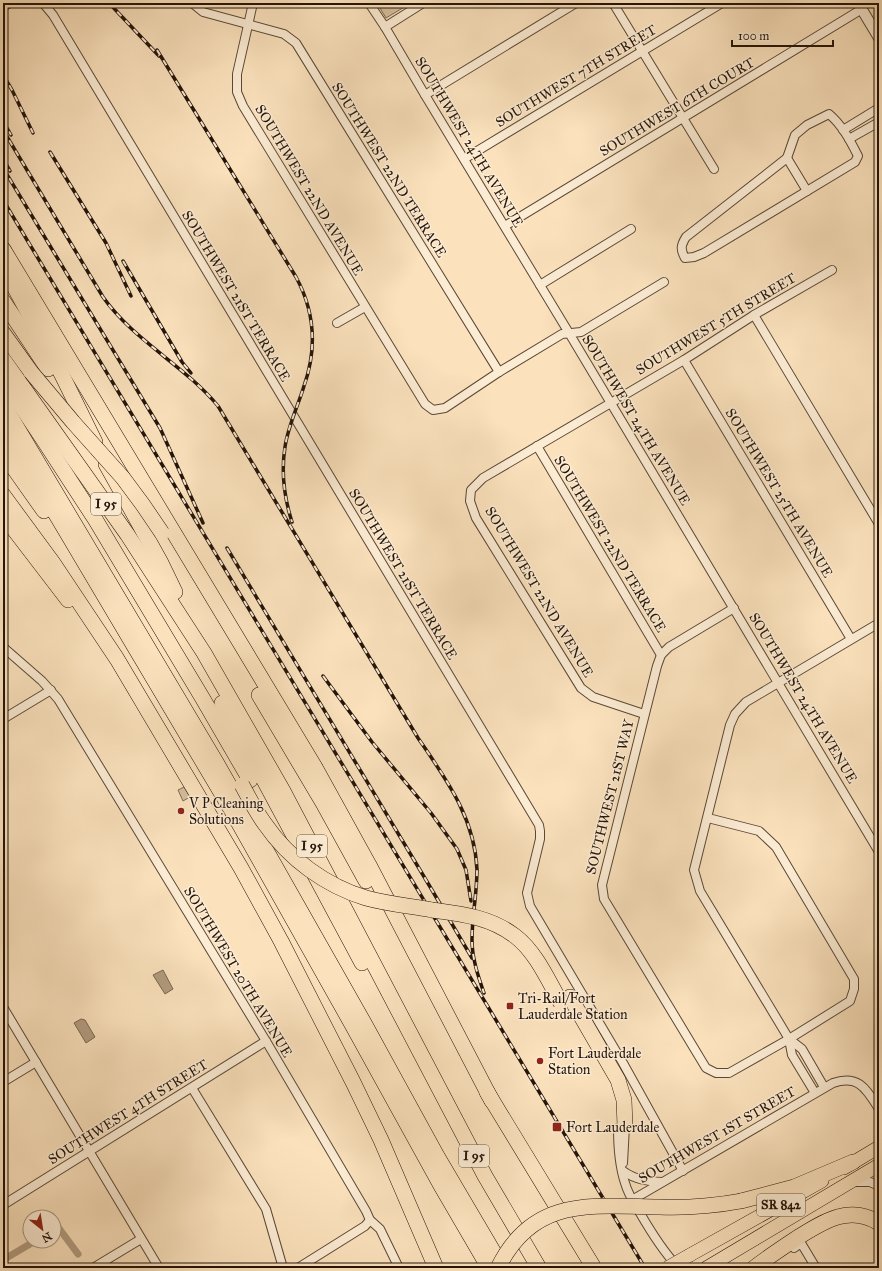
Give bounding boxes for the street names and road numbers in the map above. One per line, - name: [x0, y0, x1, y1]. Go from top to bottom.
- street label: SOUTHWEST 7TH STREET: [492, 21, 660, 131]
- street label: SOUTHWEST 24TH AVENUE: [411, 54, 527, 230]
- street label: SOUTHWEST 6TH COURT: [597, 54, 758, 160]
- street label: SOUTHWEST 22ND TERRACE: [328, 79, 450, 261]
- street label: SOUTHWEST 22ND AVENUE: [251, 102, 367, 278]
- street label: SOUTHWEST 21ST TERRACE: [178, 207, 294, 385]
- street label: SOUTHWEST 5TH STREET: [633, 269, 799, 379]
- street label: SOUTHWEST 24TH AVENUE: [578, 332, 694, 508]
- street label: SOUTHWEST 25TH AVENUE: [722, 405, 836, 581]
- street label: SOUTHWEST 22ND TERRACE: [550, 453, 670, 635]
- street label: SOUTHWEST 21ST TERRACE: [345, 485, 461, 663]
- road number: I 95: [91, 493, 121, 515]
- street label: SOUTHWEST 22ND AVENUE: [481, 504, 597, 680]
- street label: SOUTHWEST 24TH AVENUE: [745, 610, 861, 786]
- street label: SOUTHWEST 21ST WAY: [583, 717, 638, 876]
- road number: I 95: [297, 835, 327, 857]
- street label: SOUTHWEST 20TH AVENUE: [180, 884, 296, 1060]
- street label: SOUTHWEST 4TH STREET: [45, 1056, 211, 1168]
- street label: SOUTHWEST 1ST STREET: [635, 1083, 799, 1187]
- road number: I 95: [459, 1145, 489, 1167]
- road number: SR 842: [757, 1194, 805, 1216]

